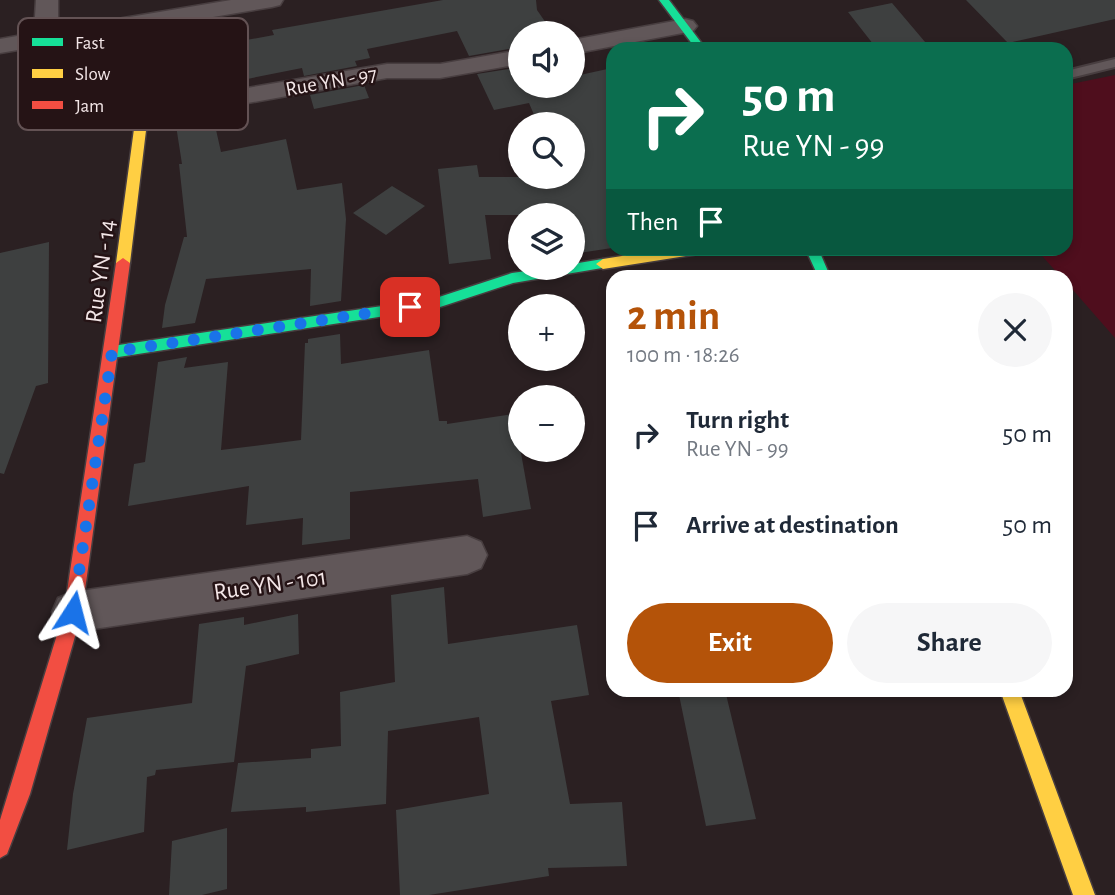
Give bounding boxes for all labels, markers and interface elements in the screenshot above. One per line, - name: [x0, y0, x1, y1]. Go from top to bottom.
- legend: [18, 18, 248, 130]
- map controls: [508, 21, 585, 462]
- button: sound: [508, 21, 585, 98]
- text: Fast: [75, 34, 105, 53]
- street label: Rue YN - 97: [284, 63, 379, 100]
- text: Slow: [75, 65, 111, 84]
- icon: right: [627, 70, 718, 161]
- text: 50 m: [742, 72, 836, 121]
- text: Jam: [75, 97, 104, 116]
- button: search: [508, 112, 585, 189]
- text: Rue YN - 99: [742, 130, 885, 162]
- button: layers: [508, 203, 585, 280]
- icon: arrive: [692, 203, 730, 241]
- text: Then: [627, 209, 678, 235]
- street label: Rue YN - 14: [82, 218, 120, 324]
- pin: [380, 277, 440, 337]
- icon: arrive: [391, 288, 429, 326]
- button: close: [978, 293, 1052, 367]
- button: +: [508, 294, 585, 371]
- text: 2 min: [627, 295, 720, 337]
- text: 100 m · 18:26: [627, 344, 740, 367]
- button: −: [508, 385, 585, 462]
- text: Turn right: [686, 407, 789, 433]
- icon: right: [627, 416, 665, 454]
- text: 50 m: [1002, 421, 1052, 447]
- text: Rue YN - 99: [686, 438, 789, 461]
- icon: arrive: [627, 507, 665, 545]
- text: Arrive at destination: [686, 512, 899, 538]
- text: 50 m: [1002, 512, 1052, 538]
- street label: Rue YN - 101: [212, 565, 328, 605]
- position arrow: [36, 575, 110, 649]
- button: Exit: [627, 603, 833, 683]
- button: Share: [847, 603, 1052, 683]

